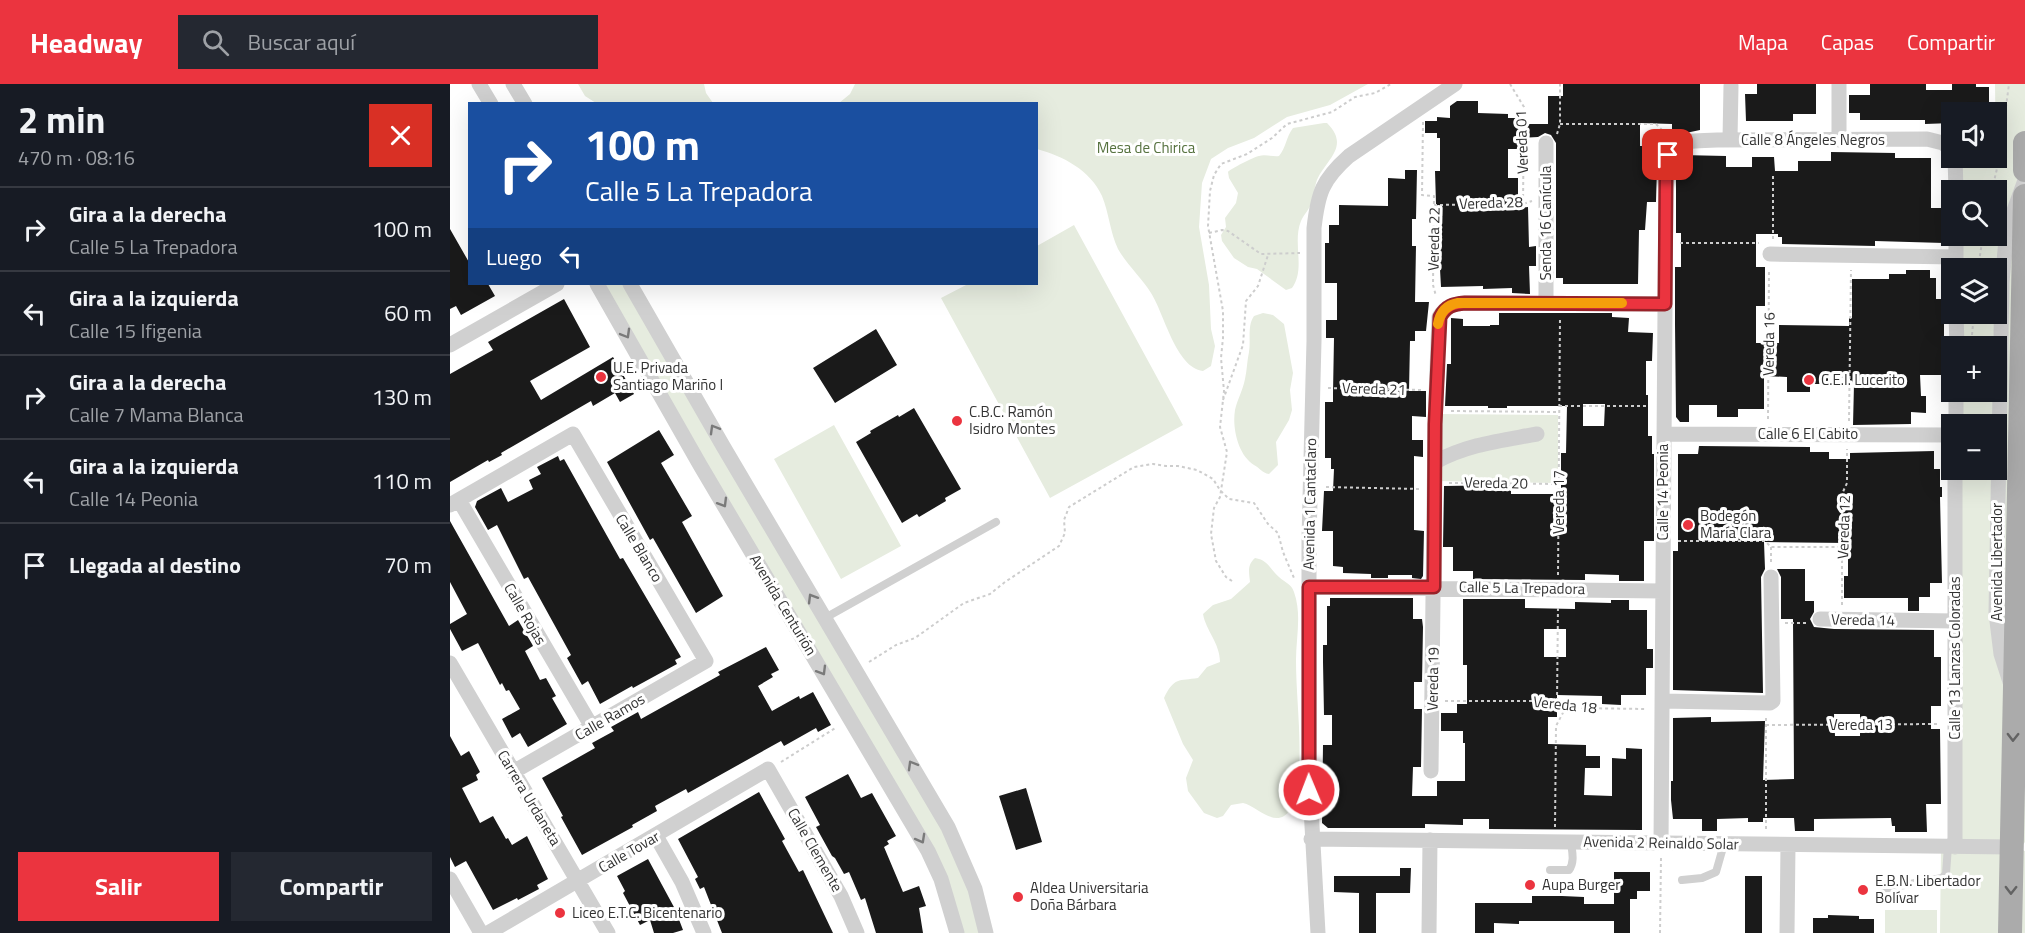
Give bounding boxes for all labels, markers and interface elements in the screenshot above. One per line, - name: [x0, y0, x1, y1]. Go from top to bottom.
- search box: [178, 15, 598, 69]
- text: Headway: [30, 21, 142, 64]
- text: Buscar aquí: [247, 25, 355, 59]
- icon: search: [199, 26, 232, 59]
- text: Mapa: [1738, 26, 1788, 58]
- text: Capas: [1821, 26, 1874, 58]
- text: Compartir: [1907, 26, 1995, 58]
- text: 2 min: [18, 92, 105, 147]
- map controls: [1941, 102, 2007, 480]
- button: sound: [1941, 102, 2007, 168]
- button: close: [369, 104, 432, 167]
- street label: Vereda 01: [1509, 110, 1534, 174]
- text: 100 m: [585, 112, 700, 176]
- icon: right: [486, 126, 564, 204]
- street label: Calle 8 Ángeles Negros: [1741, 128, 1885, 151]
- pin: [1642, 129, 1693, 180]
- park label: Mesa de Chirica: [1097, 136, 1196, 159]
- icon: arrive: [1651, 138, 1684, 171]
- text: 470 m · 08:16: [18, 142, 135, 173]
- street label: Senda 16 Canícula: [1534, 165, 1557, 281]
- text: Calle 5 La Trepadora: [585, 170, 812, 211]
- button: search: [1941, 180, 2007, 246]
- street label: Vereda 28: [1459, 190, 1523, 215]
- text: Gira a la derecha: [69, 197, 226, 231]
- street label: Vereda 22: [1421, 207, 1446, 271]
- text: 100 m: [372, 212, 432, 246]
- icon: right: [18, 213, 51, 246]
- text: Calle 5 La Trepadora: [69, 231, 238, 262]
- text: Luego: [486, 240, 542, 274]
- icon: left: [554, 240, 587, 273]
- button: layers: [1941, 258, 2007, 324]
- text: Gira a la izquierda: [69, 281, 239, 315]
- text: 60 m: [384, 296, 432, 330]
- icon: left: [18, 297, 51, 330]
- street label: Vereda 16: [1756, 312, 1781, 376]
- text: Calle 15 Ifigenia: [69, 315, 202, 346]
- one-way arrow: [619, 328, 630, 338]
- button: +: [1941, 336, 2007, 402]
- place label: U.E. Privada Santiago Mariño I: [613, 356, 723, 396]
- text: Gira a la derecha: [69, 365, 226, 399]
- place label: C.E.I. Lucerito: [1821, 368, 1905, 391]
- marker: U.E. Privada Santiago Mariño I: [594, 370, 608, 384]
- marker: C.E.I. Lucerito: [1802, 373, 1816, 387]
- street label: Vereda 21: [1342, 376, 1406, 401]
- text: 130 m: [372, 380, 432, 414]
- icon: right: [18, 381, 51, 414]
- text: Calle 7 Mama Blanca: [69, 399, 244, 430]
- place label: C.B.C. Ramón Isidro Montes: [969, 400, 1055, 440]
- marker: C.B.C. Ramón Isidro Montes: [950, 414, 964, 428]
- button: −: [1941, 414, 2007, 480]
- street label: Calle 6 El Cabito: [1758, 422, 1858, 445]
- one-way arrow: [709, 425, 721, 436]
- street label: Avenida 1 Cantaclaro: [1297, 438, 1322, 570]
- street label: Calle 14 Peonia: [1651, 443, 1674, 540]
- text: Gira a la izquierda: [69, 449, 239, 483]
- text: 110 m: [372, 464, 432, 498]
- icon: left: [18, 465, 51, 498]
- street label: Vereda 20: [1464, 470, 1528, 495]
- street label: Vereda 17: [1547, 470, 1570, 534]
- text: Calle 14 Peonia: [69, 483, 198, 514]
- street label: Vereda 12: [1831, 495, 1856, 559]
- one-way arrow: [716, 497, 727, 507]
- street label: Avenida Libertador: [1985, 503, 2008, 621]
- place label: Bodegón María Clara: [1700, 504, 1772, 544]
- street label: Calle Blanco: [610, 509, 669, 586]
- marker: Bodegón María Clara: [1681, 518, 1695, 532]
- text: Llegada al destino: [69, 548, 241, 582]
- text: 70 m: [384, 548, 432, 582]
- icon: arrive: [18, 549, 51, 582]
- street label: Avenida Centurión: [744, 550, 823, 660]
- street label: Calle 5 La Trepadora: [1459, 575, 1586, 600]
- street label: Calle 13 Lanzas Coloradas: [1943, 576, 1966, 740]
- street label: Calle Rojas: [498, 578, 552, 649]
- one-way arrow: [808, 594, 820, 604]
- street label: Vereda 14: [1831, 607, 1895, 632]
- street label: Vereda 19: [1420, 647, 1445, 711]
- one-way arrow: [815, 665, 827, 675]
- street label: Calle Ramos: [570, 687, 649, 746]
- street label: Vereda 18: [1532, 690, 1598, 719]
- street label: Vereda 13: [1829, 713, 1893, 736]
- one-way arrow: [2007, 732, 2019, 741]
- street label: Carrera Urdaneta: [492, 746, 567, 850]
- position arrow: [1277, 758, 1341, 822]
- one-way arrow: [908, 761, 920, 771]
- street label: Calle Clemente: [782, 803, 849, 896]
- street label: Calle Tovar: [594, 825, 664, 878]
- street label: Avenida 2 Reinaldo Solar: [1583, 830, 1739, 855]
- one-way arrow: [914, 833, 926, 843]
- button: Salir: [18, 852, 219, 921]
- button: Compartir: [231, 852, 432, 921]
- place label: E.B.N. Libertador Bolívar: [1875, 869, 1981, 909]
- place label: Aupa Burger: [1542, 873, 1620, 896]
- place label: Aldea Universitaria Doña Bárbara: [1030, 876, 1149, 916]
- marker: Aupa Burger: [1523, 878, 1537, 892]
- marker: E.B.N. Libertador Bolívar: [1856, 883, 1870, 897]
- one-way arrow: [2004, 886, 2017, 895]
- marker: Aldea Universitaria Doña Bárbara: [1011, 890, 1025, 904]
- place label: Liceo E.T.C. Bicentenario: [572, 901, 722, 924]
- marker: Liceo E.T.C. Bicentenario: [553, 906, 567, 920]

